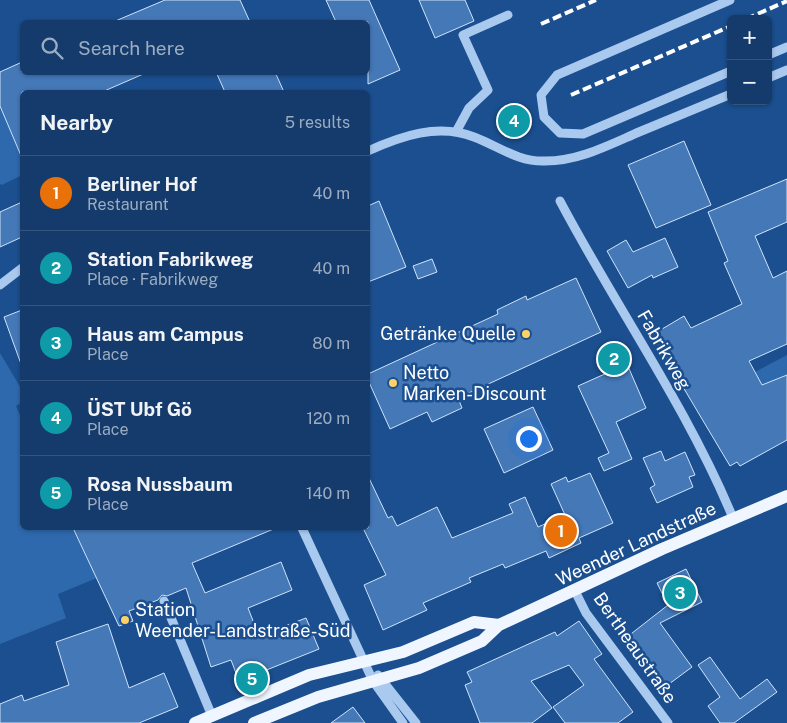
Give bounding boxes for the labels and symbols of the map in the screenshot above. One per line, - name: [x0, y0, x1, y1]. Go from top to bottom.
- pin: 4: [498, 102, 530, 140]
- street label: Fabrikweg: [633, 306, 696, 393]
- place label: Getränke Quelle: [380, 323, 516, 344]
- marker: Getränke Quelle: [520, 328, 532, 340]
- pin: 2: [598, 340, 630, 378]
- place label: Netto Marken-Discount: [403, 362, 546, 404]
- marker: Netto Marken-Discount: [387, 377, 399, 389]
- your location: [516, 426, 542, 452]
- street label: Weender Landstraße: [552, 497, 719, 590]
- pin: 1: [545, 512, 577, 550]
- pin: 3: [664, 574, 696, 612]
- street label: Bertheaustraße: [589, 588, 681, 707]
- place label: Station Weender-Landstraße-Süd: [135, 599, 350, 641]
- marker: Station Weender-Landstraße-Süd: [119, 614, 131, 626]
- pin: 5: [236, 660, 268, 698]

